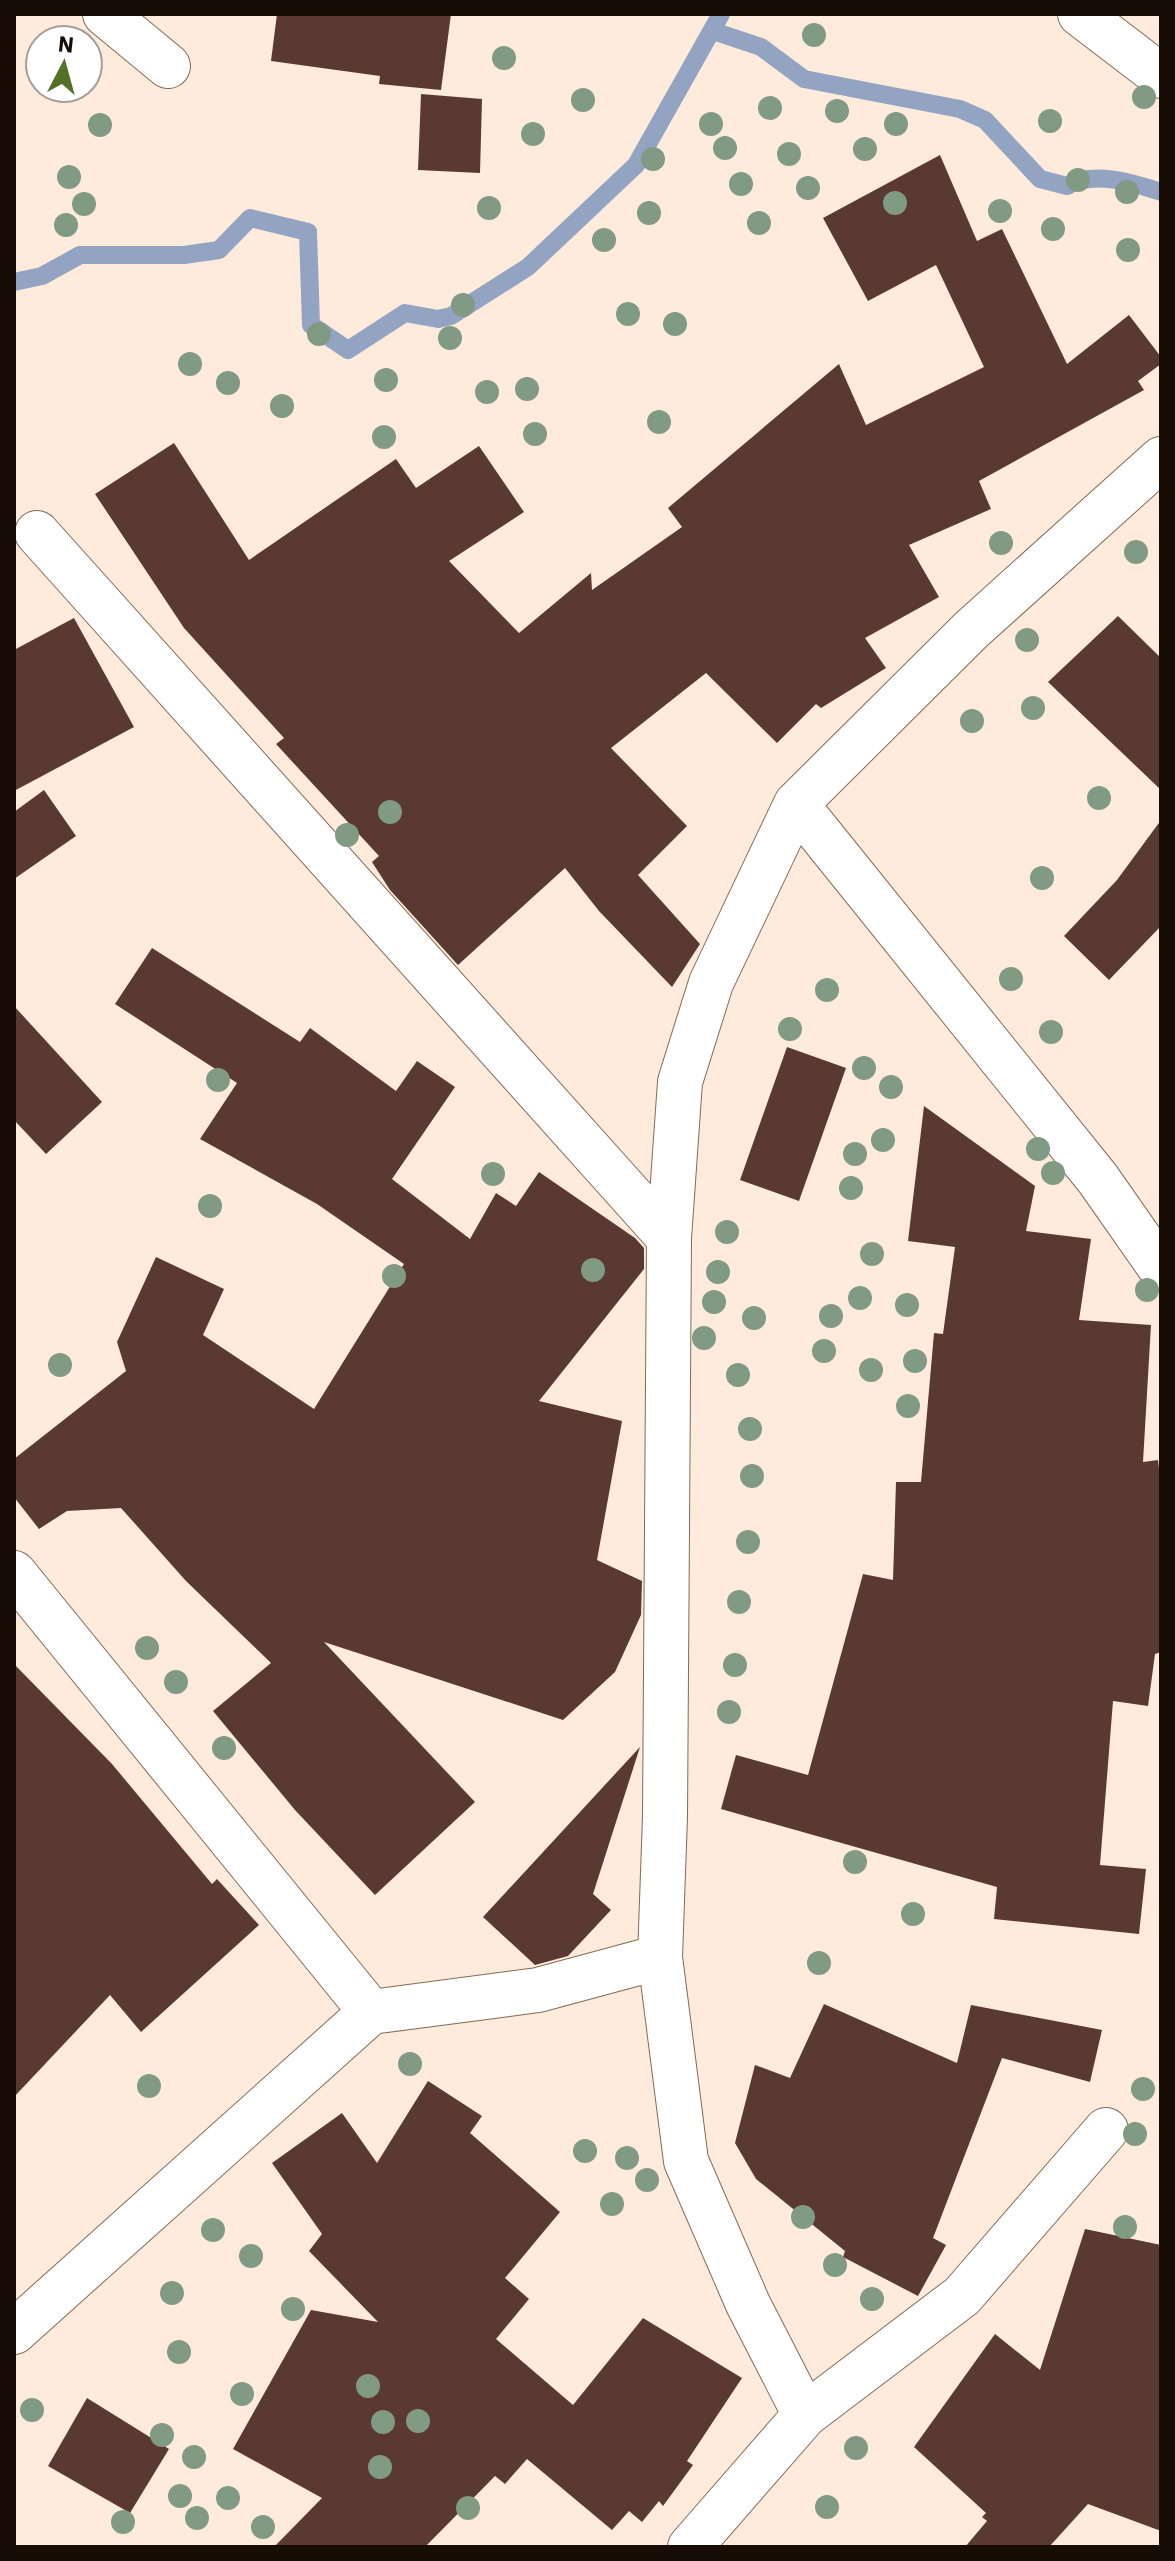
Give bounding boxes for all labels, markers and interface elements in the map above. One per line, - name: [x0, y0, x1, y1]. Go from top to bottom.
- north arrow: [24, 24, 104, 104]
- text: N: [57, 28, 76, 59]

